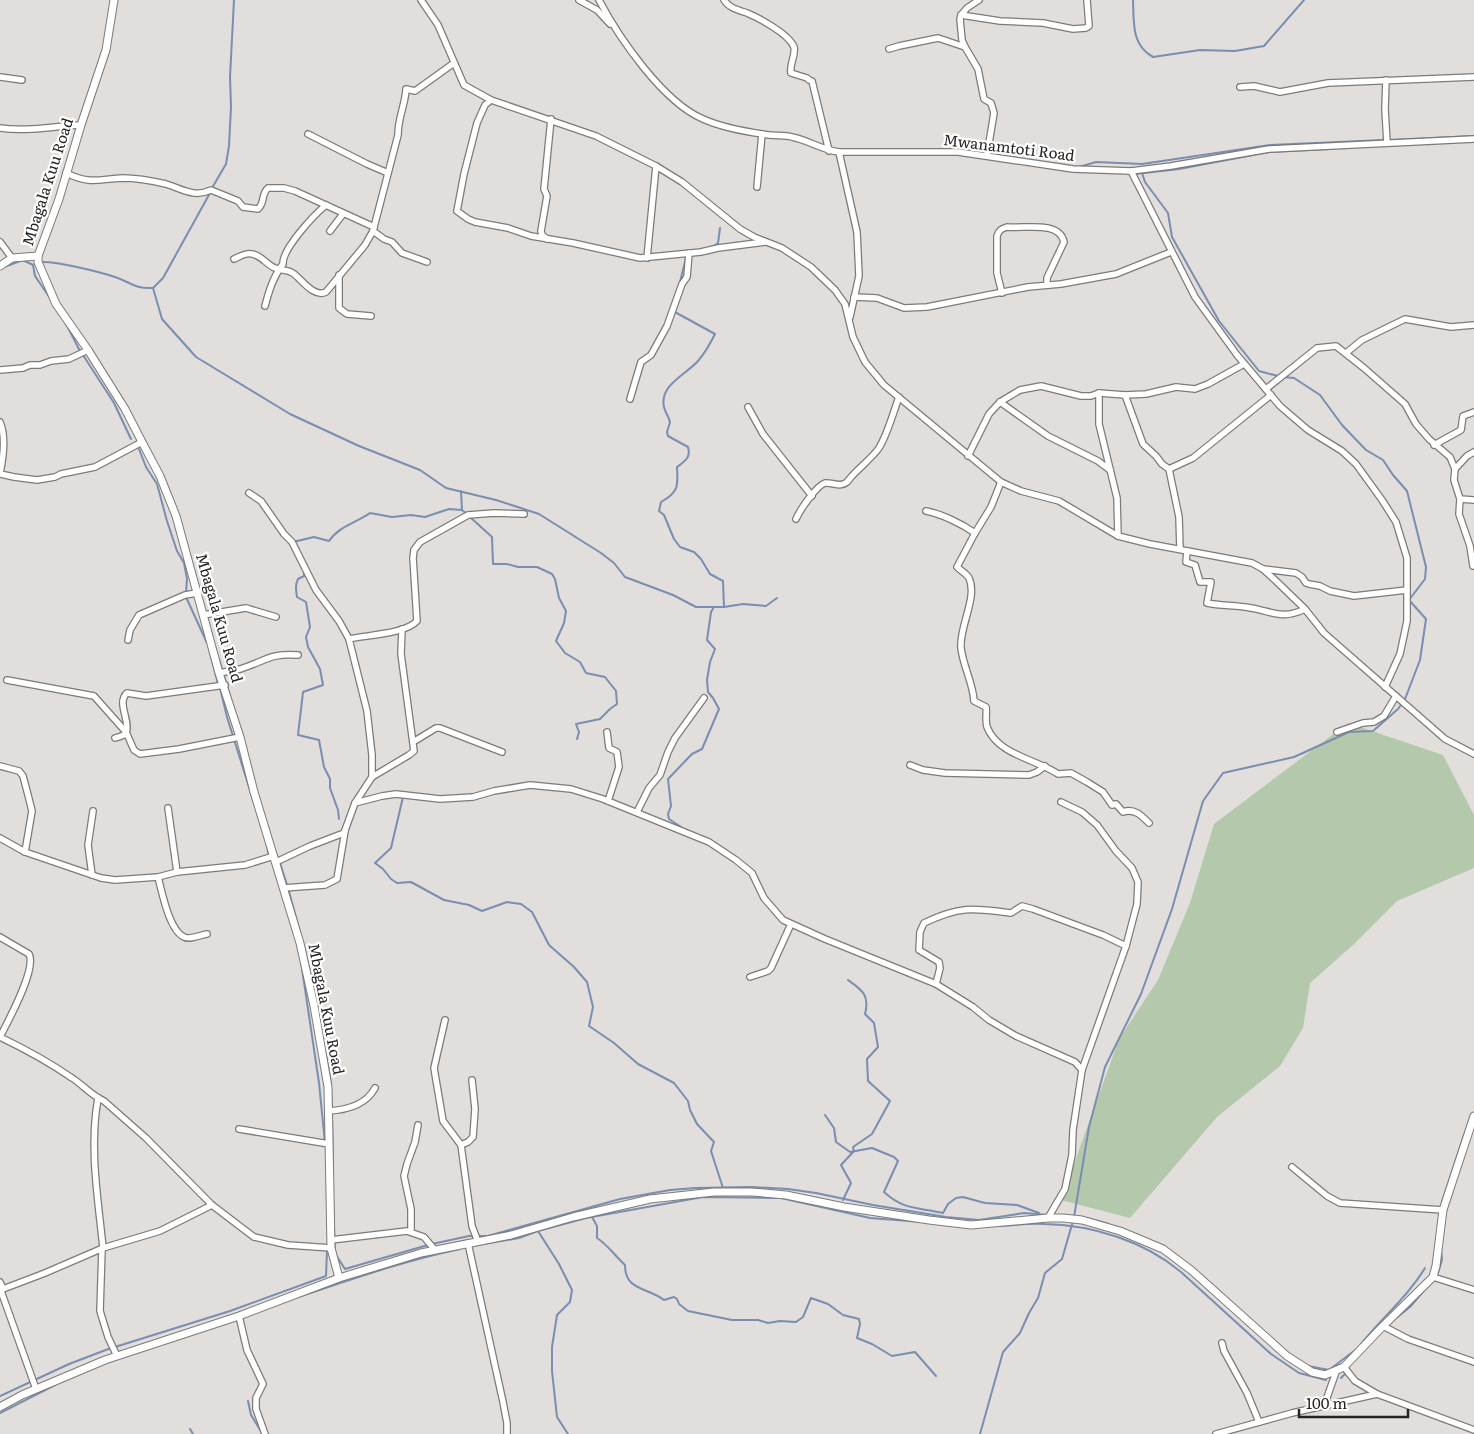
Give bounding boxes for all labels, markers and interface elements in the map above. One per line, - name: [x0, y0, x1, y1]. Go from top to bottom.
- street label: Mbagala Kuu Road: [15, 115, 78, 249]
- street label: Mwanamtoti Road: [942, 127, 1076, 166]
- street label: Mbagala Kuu Road: [191, 550, 250, 685]
- street label: Mbagala Kuu Road: [303, 941, 351, 1076]
- scale bar: [1299, 1386, 1408, 1418]
- text: 100 m: [1306, 1391, 1347, 1414]

